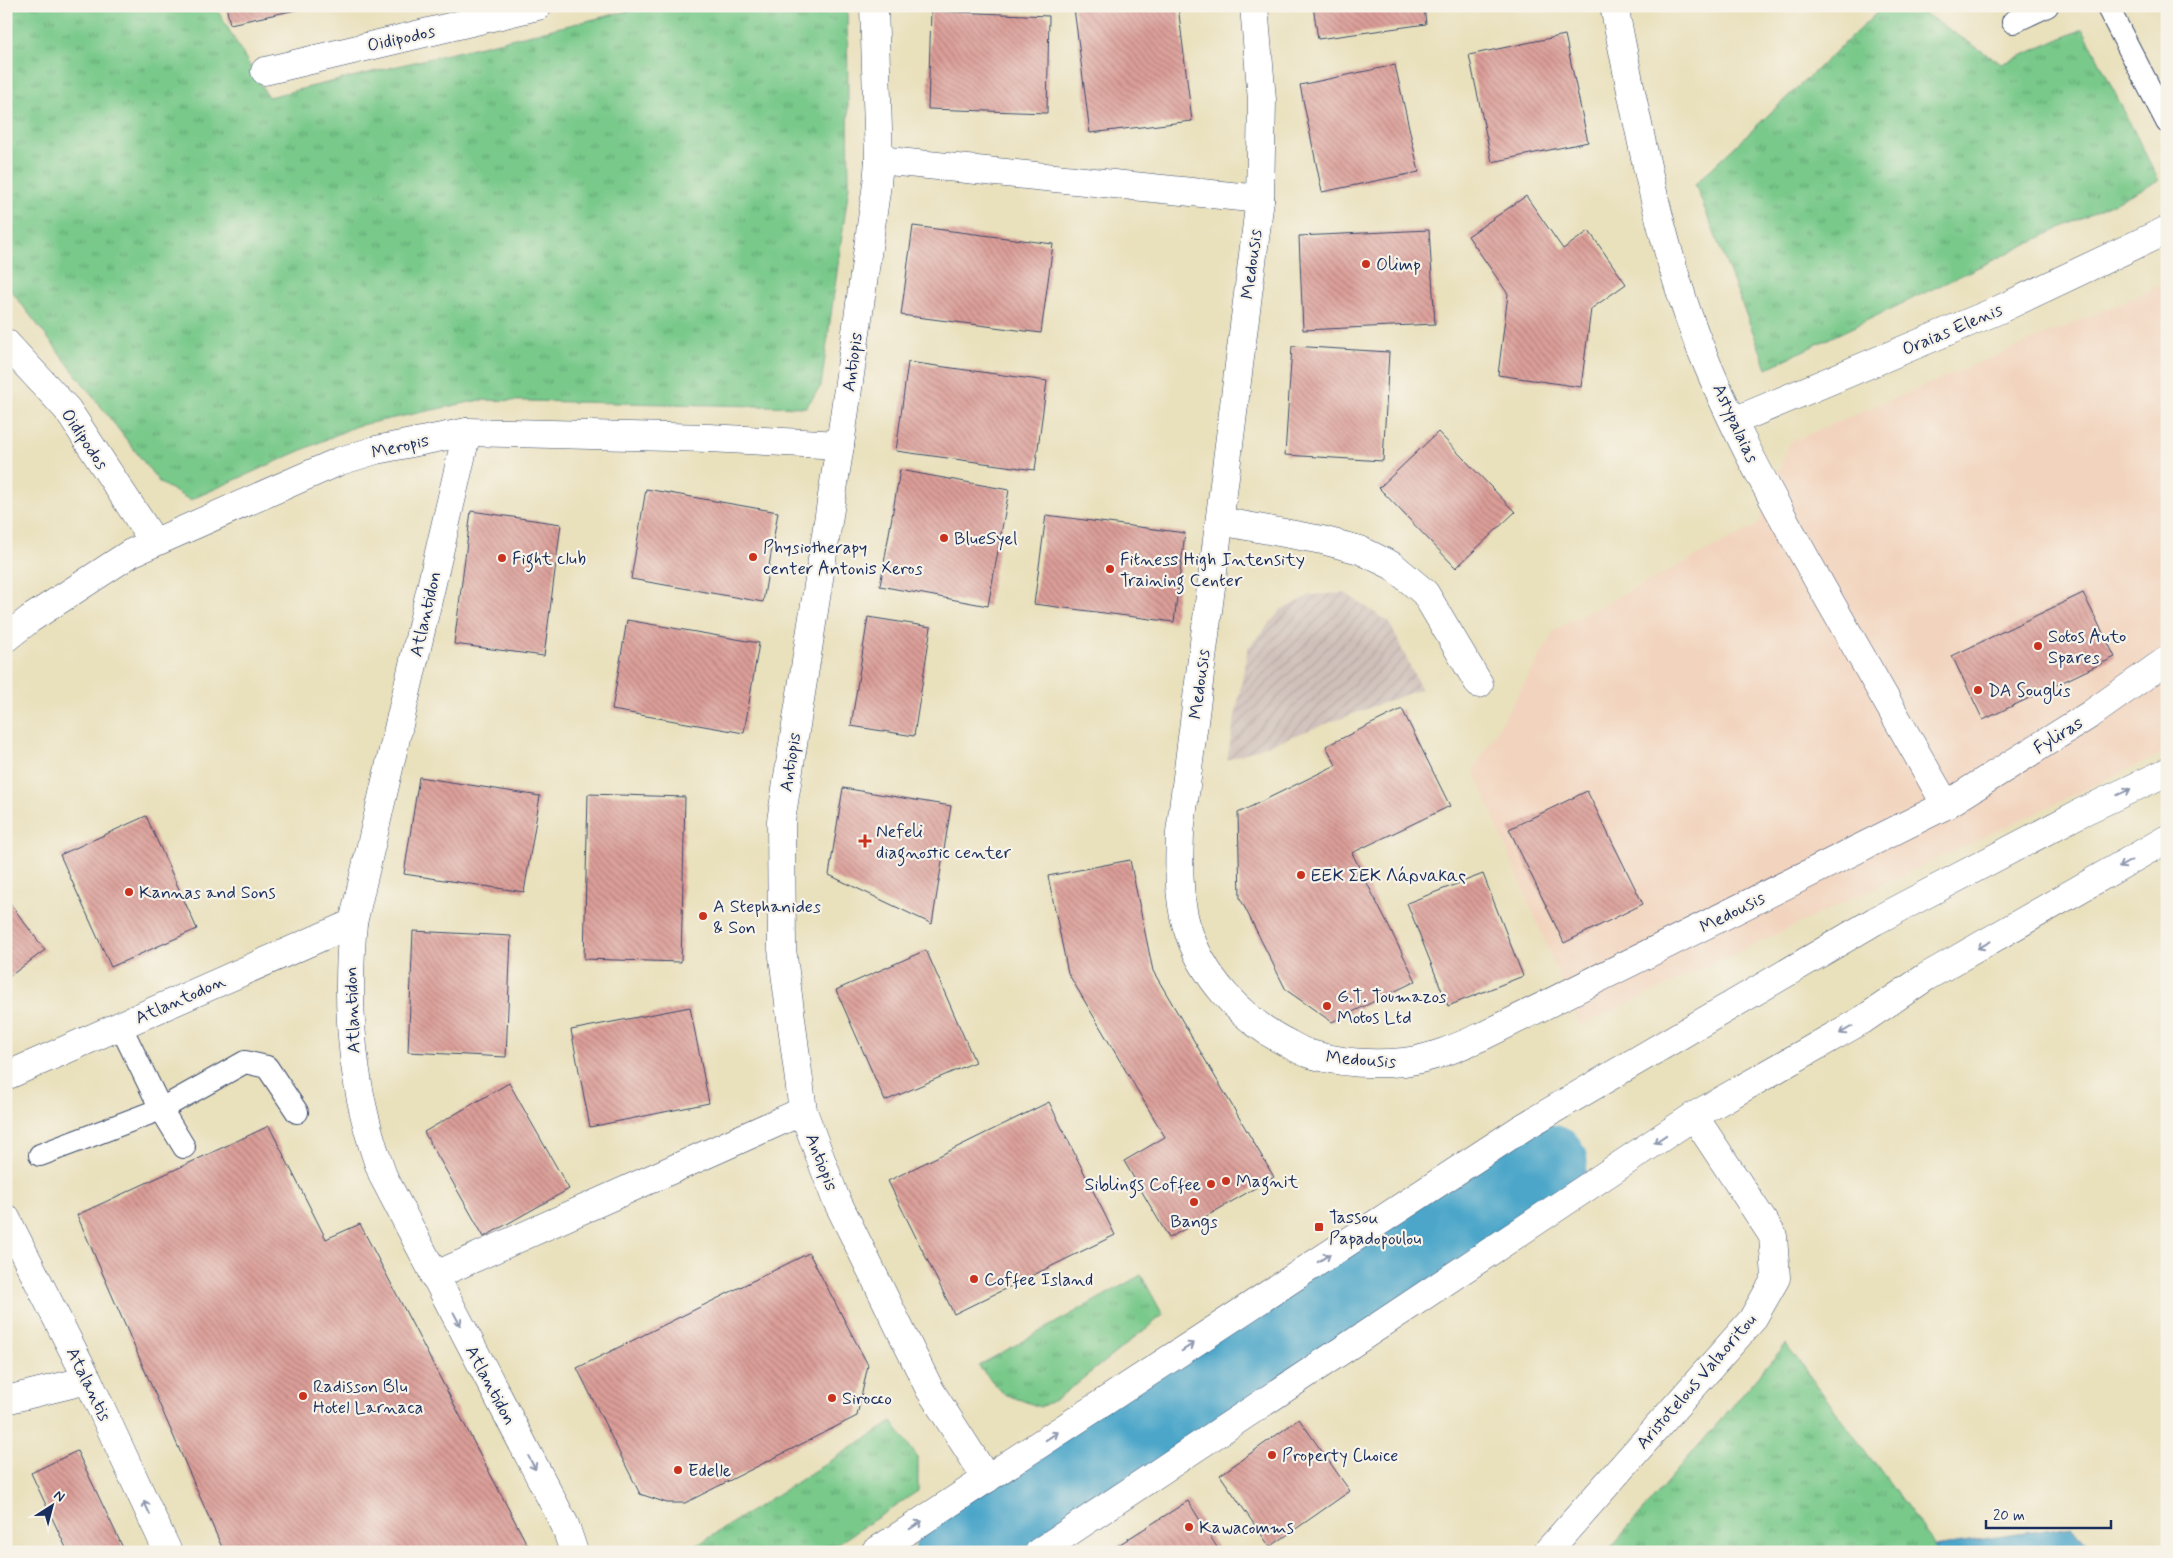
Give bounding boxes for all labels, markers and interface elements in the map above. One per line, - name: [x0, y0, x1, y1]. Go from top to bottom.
- street label: Oidipodos: [365, 20, 438, 58]
- street label: Medousis: [1236, 228, 1268, 300]
- place label: Olimp: [1376, 253, 1421, 277]
- marker: Olimp: [1360, 258, 1372, 270]
- street label: Oraias Elenis: [1899, 298, 2006, 362]
- street label: Antiopis: [837, 331, 869, 393]
- street label: Astypalaias: [1706, 380, 1764, 467]
- street label: Oidipodos: [55, 404, 113, 475]
- street label: Meropis: [369, 429, 431, 465]
- place label: BlueSyel: [954, 527, 1018, 551]
- marker: BlueSyel: [938, 532, 950, 544]
- place label: Physiotherapy center Antonis Xeros: [763, 536, 923, 581]
- place label: Fight club: [512, 547, 586, 573]
- place label: Fitness High Intensity Training Center: [1120, 548, 1305, 595]
- marker: Physiotherapy center Antonis Xeros: [747, 551, 759, 563]
- marker: Fight club: [496, 552, 508, 564]
- marker: Fitness High Intensity Training Center: [1104, 563, 1116, 575]
- street label: Atlantidon: [404, 569, 447, 659]
- place label: Sotos Auto Spares: [2048, 625, 2126, 670]
- marker: Sotos Auto Spares: [2032, 640, 2044, 652]
- street label: Medousis: [1184, 648, 1216, 720]
- place label: DA Souglis: [1988, 679, 2071, 704]
- marker: DA Souglis: [1972, 684, 1984, 696]
- street label: Fyliras: [2029, 711, 2088, 760]
- street label: Antiopis: [774, 731, 808, 793]
- one-way arrow: [2116, 787, 2131, 797]
- place label: Nefeli diagnostic center: [876, 820, 1011, 867]
- marker: Nefeli diagnostic center: [858, 834, 872, 848]
- one-way arrow: [2118, 859, 2132, 869]
- place label: ΕΕΚ ΣΕΚ Λάρνακας: [1311, 864, 1466, 888]
- marker: ΕΕΚ ΣΕΚ Λάρνακας: [1295, 869, 1307, 881]
- place label: Kannas and Sons: [139, 881, 276, 905]
- marker: Kannas and Sons: [123, 886, 135, 898]
- street label: Medousis: [1696, 886, 1769, 940]
- place label: A Stephanides & Son: [713, 895, 821, 940]
- marker: A Stephanides & Son: [697, 910, 709, 922]
- one-way arrow: [1977, 940, 1991, 950]
- street label: Atlantidon: [339, 966, 367, 1054]
- street label: Atlantodon: [131, 969, 229, 1031]
- place label: G.T. Toumazos Motos Ltd: [1337, 985, 1446, 1030]
- marker: G.T. Toumazos Motos Ltd: [1321, 1000, 1333, 1012]
- one-way arrow: [1839, 1025, 1853, 1035]
- street label: Medousis: [1325, 1046, 1397, 1074]
- street label: Antiopis: [799, 1130, 843, 1195]
- one-way arrow: [1654, 1134, 1668, 1144]
- place label: Magnit: [1236, 1170, 1299, 1196]
- place label: Siblings Coffee: [1084, 1173, 1201, 1199]
- marker: Magnit: [1220, 1175, 1232, 1187]
- marker: Siblings Coffee: [1205, 1178, 1217, 1190]
- marker: Bangs: [1188, 1196, 1200, 1208]
- place label: Tassou Papadopoulou: [1329, 1206, 1421, 1251]
- place label: Bangs: [1170, 1210, 1218, 1235]
- marker: Tassou Papadopoulou: [1313, 1221, 1325, 1233]
- one-way arrow: [1317, 1253, 1331, 1263]
- place label: Coffee Island: [984, 1268, 1093, 1292]
- marker: Coffee Island: [968, 1273, 980, 1285]
- street label: Aristotelous Valaoritou: [1631, 1309, 1762, 1455]
- one-way arrow: [452, 1311, 462, 1326]
- street label: Atlantidon: [459, 1341, 521, 1430]
- one-way arrow: [1181, 1342, 1195, 1352]
- street label: Atalantis: [60, 1344, 116, 1425]
- place label: Radisson Blu Hotel Larnaca: [313, 1375, 423, 1420]
- place label: Sirocco: [842, 1387, 892, 1411]
- marker: Radisson Blu Hotel Larnaca: [297, 1390, 309, 1402]
- marker: Sirocco: [826, 1392, 838, 1404]
- one-way arrow: [1045, 1431, 1059, 1441]
- place label: Property Choice: [1282, 1444, 1398, 1468]
- marker: Property Choice: [1266, 1449, 1278, 1461]
- one-way arrow: [528, 1455, 538, 1470]
- place label: Edelle: [688, 1459, 731, 1483]
- marker: Edelle: [672, 1464, 684, 1476]
- north arrow: [28, 1480, 78, 1530]
- text: N: [50, 1486, 68, 1506]
- scale bar: [1986, 1498, 2110, 1530]
- one-way arrow: [142, 1501, 152, 1516]
- text: 20 m: [1993, 1506, 2025, 1526]
- place label: Kawacomms: [1199, 1516, 1294, 1540]
- one-way arrow: [909, 1520, 923, 1530]
- marker: Kawacomms: [1183, 1521, 1195, 1533]

